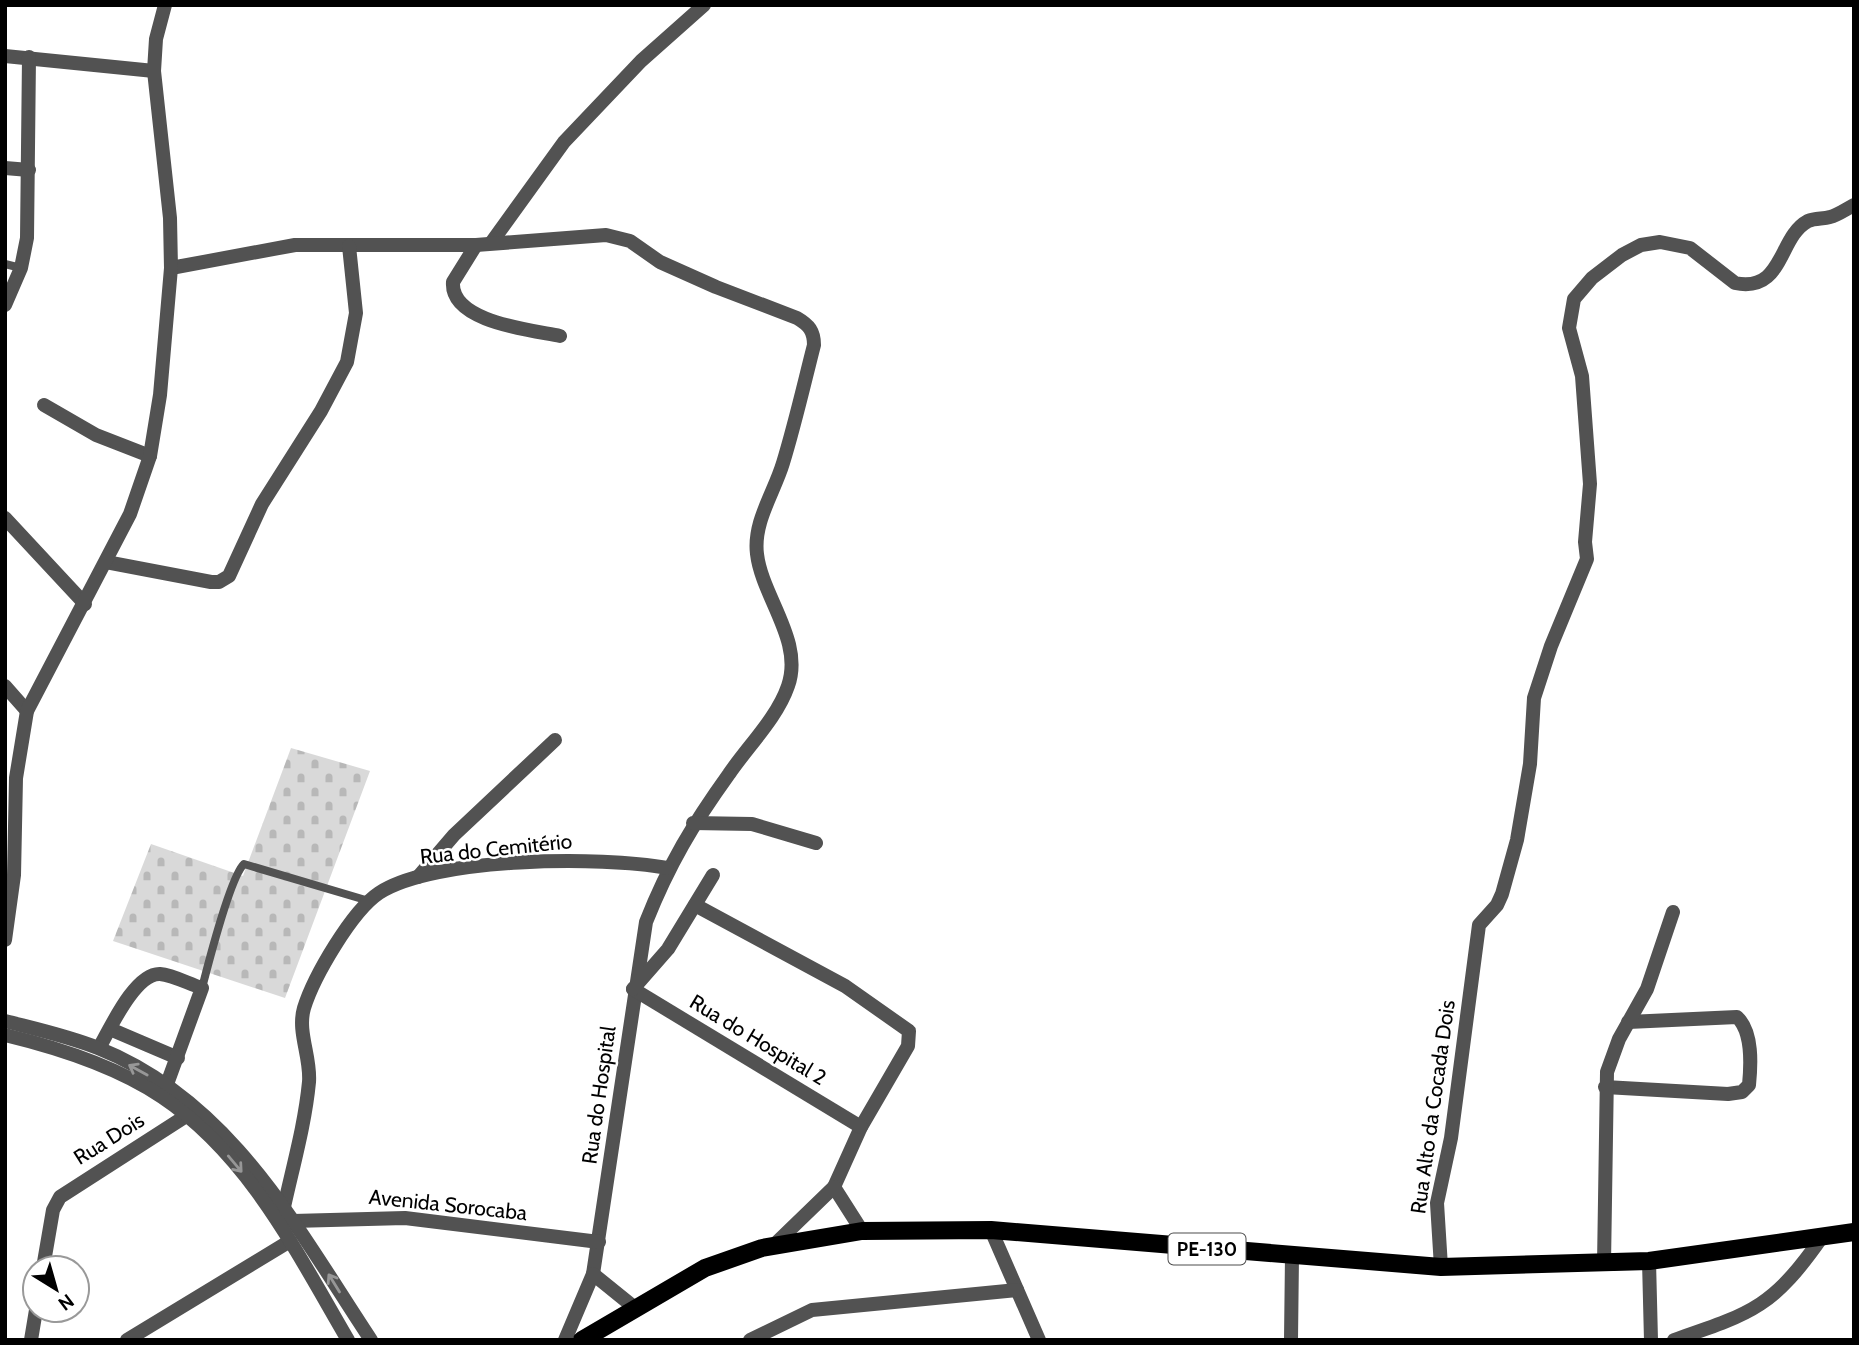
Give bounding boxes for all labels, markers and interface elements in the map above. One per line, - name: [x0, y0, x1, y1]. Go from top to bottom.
- street label: Rua do Cemitério: [419, 828, 573, 869]
- street label: Rua do Hospital 2: [685, 989, 831, 1090]
- street label: Rua Alto da Cocada Dois: [1405, 998, 1460, 1215]
- street label: Rua do Hospital: [576, 1024, 621, 1166]
- one-way arrow: [128, 1063, 149, 1076]
- street label: Rua Dois: [69, 1107, 149, 1170]
- one-way arrow: [227, 1155, 243, 1173]
- street label: Avenida Sorocaba: [368, 1184, 528, 1225]
- road number: PE-130: [1168, 1233, 1246, 1264]
- north arrow: [21, 1254, 91, 1324]
- one-way arrow: [326, 1273, 340, 1293]
- text: N: [54, 1289, 78, 1315]

